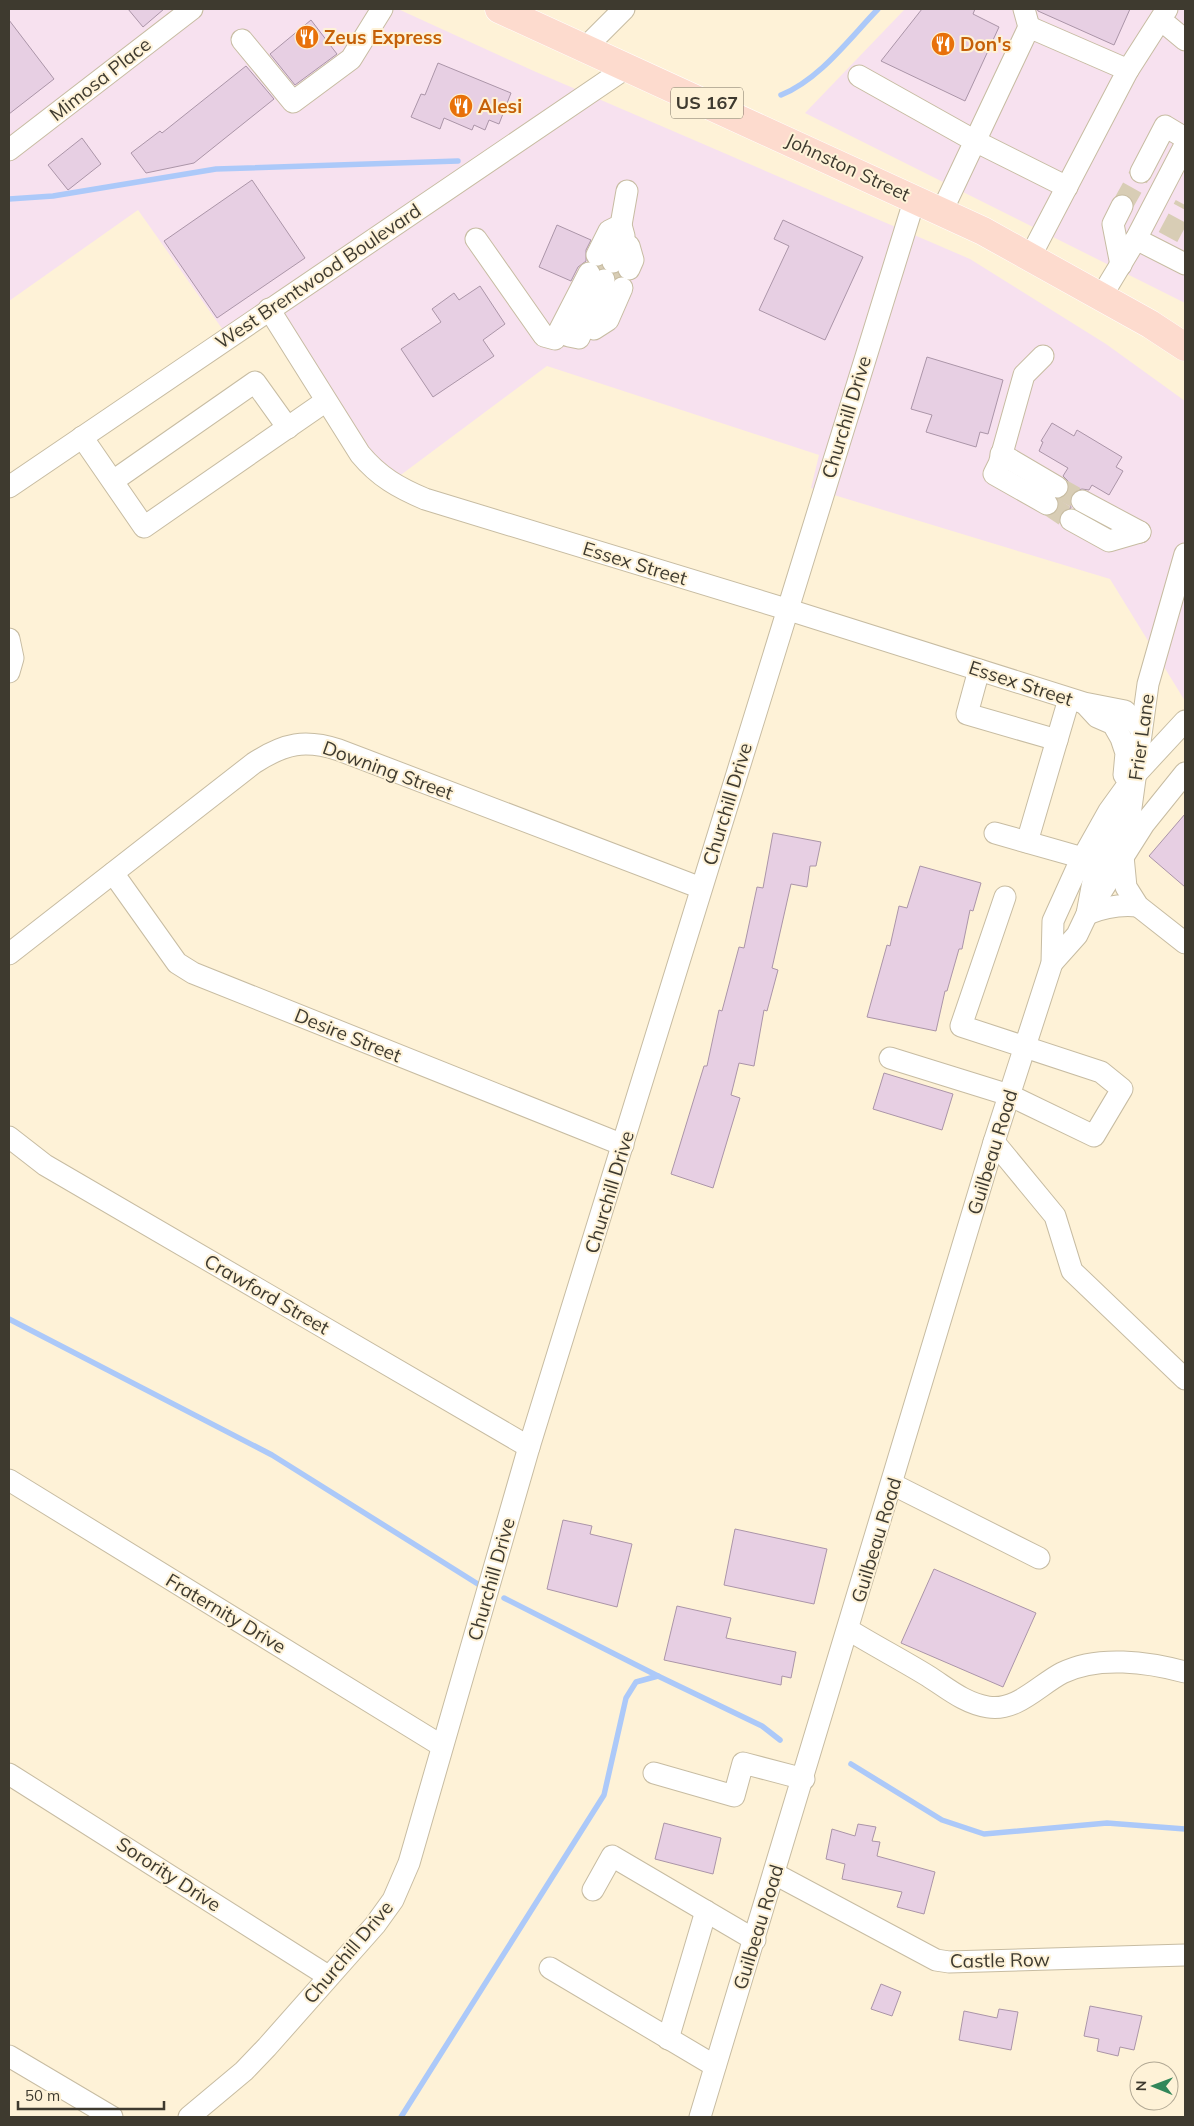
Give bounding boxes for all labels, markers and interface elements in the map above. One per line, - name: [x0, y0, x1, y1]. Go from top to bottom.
- restaurant icon: Zeus Express: [294, 24, 320, 50]
- place label: Zeus Express: [324, 25, 442, 49]
- restaurant icon: Don's: [930, 31, 956, 57]
- street label: Mimosa Place: [45, 32, 155, 126]
- place label: Don's: [960, 32, 1011, 56]
- road number: US 167: [671, 88, 743, 119]
- restaurant icon: Alesi: [448, 93, 474, 119]
- place label: Alesi: [478, 94, 522, 118]
- street label: Johnston Street: [782, 128, 914, 206]
- street label: West Brentwood Boulevard: [211, 198, 425, 354]
- street label: Churchill Drive: [816, 353, 876, 481]
- street label: Essex Street: [580, 536, 690, 590]
- street label: Essex Street: [966, 655, 1076, 711]
- street label: Frier Lane: [1123, 692, 1159, 782]
- street label: Downing Street: [319, 735, 457, 805]
- street label: Churchill Drive: [697, 740, 757, 868]
- street label: Desire Street: [291, 1003, 405, 1067]
- street label: Guilbeau Road: [962, 1087, 1022, 1217]
- street label: Churchill Drive: [579, 1128, 639, 1256]
- street label: Crawford Street: [200, 1249, 334, 1340]
- street label: Guilbeau Road: [846, 1475, 906, 1605]
- street label: Churchill Drive: [462, 1515, 520, 1643]
- street label: Fraternity Drive: [162, 1568, 290, 1658]
- street label: Sorority Drive: [112, 1831, 226, 1917]
- street label: Guilbeau Road: [728, 1862, 788, 1992]
- street label: Churchill Drive: [298, 1896, 398, 2008]
- street label: Castle Row: [950, 1947, 1050, 1973]
- north arrow: [1129, 2061, 1179, 2111]
- scale bar: [18, 2078, 164, 2110]
- text: N: [1132, 2080, 1150, 2091]
- text: 50 m: [25, 2086, 60, 2105]

